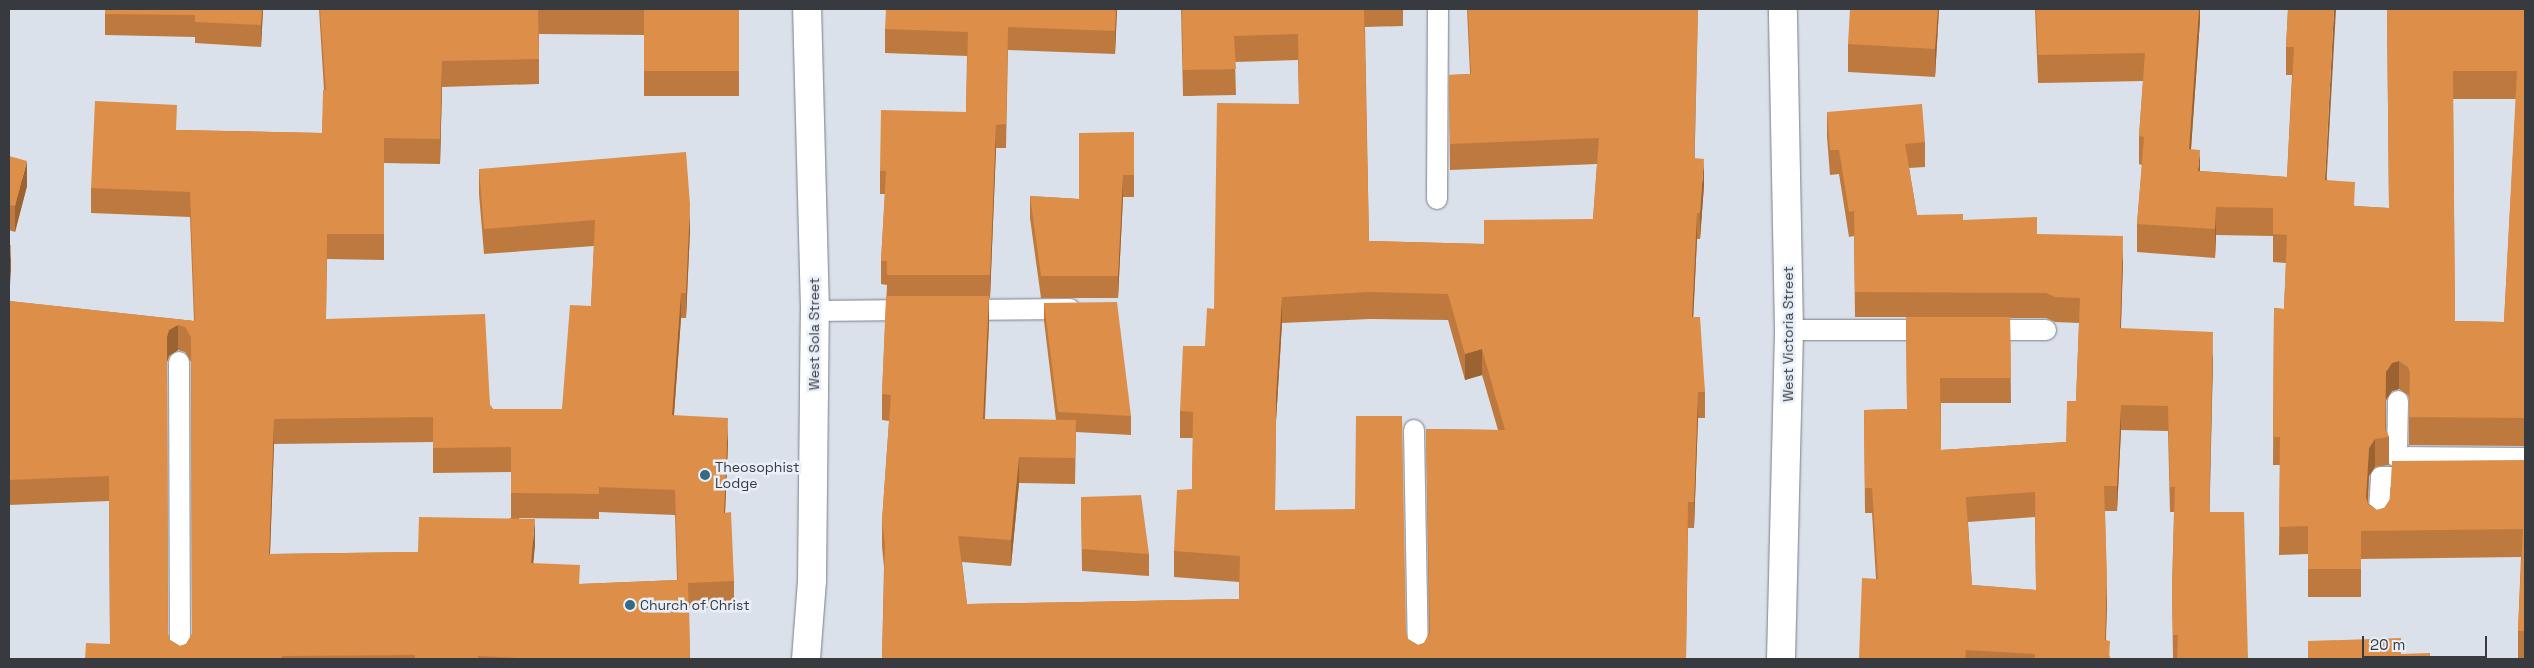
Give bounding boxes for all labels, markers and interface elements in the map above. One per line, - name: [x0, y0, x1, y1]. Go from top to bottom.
- street label: West Victoria Street: [1780, 266, 1796, 402]
- street label: West Sola Street: [806, 278, 822, 390]
- place label: Theosophist Lodge: [715, 459, 799, 492]
- marker: Theosophist Lodge: [699, 469, 711, 481]
- place label: Church of Christ: [640, 597, 750, 613]
- marker: Church of Christ: [624, 599, 636, 611]
- scale bar: [2364, 626, 2489, 658]
- text: 20 m: [2370, 635, 2405, 654]

